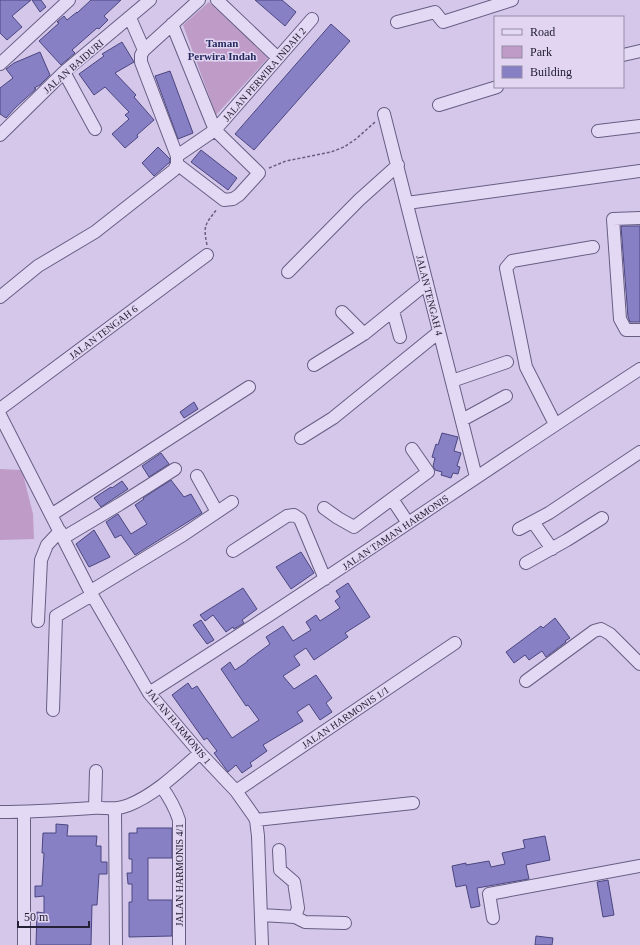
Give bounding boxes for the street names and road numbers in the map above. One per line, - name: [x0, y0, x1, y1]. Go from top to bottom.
- street label: JALAN PERWIRA INDAH 2: [221, 25, 308, 123]
- street label: JALAN BAIDURI: [41, 37, 106, 95]
- street label: JALAN TENGAH 4: [414, 254, 445, 337]
- street label: JALAN TENGAH 6: [67, 303, 140, 362]
- street label: JALAN TAMAN HARMONIS: [340, 493, 450, 572]
- street label: JALAN HARMONIS 1/1: [300, 684, 391, 751]
- street label: JALAN HARMONIS 1: [144, 686, 213, 766]
- street label: JALAN HARMONIS 4/1: [174, 824, 185, 926]

